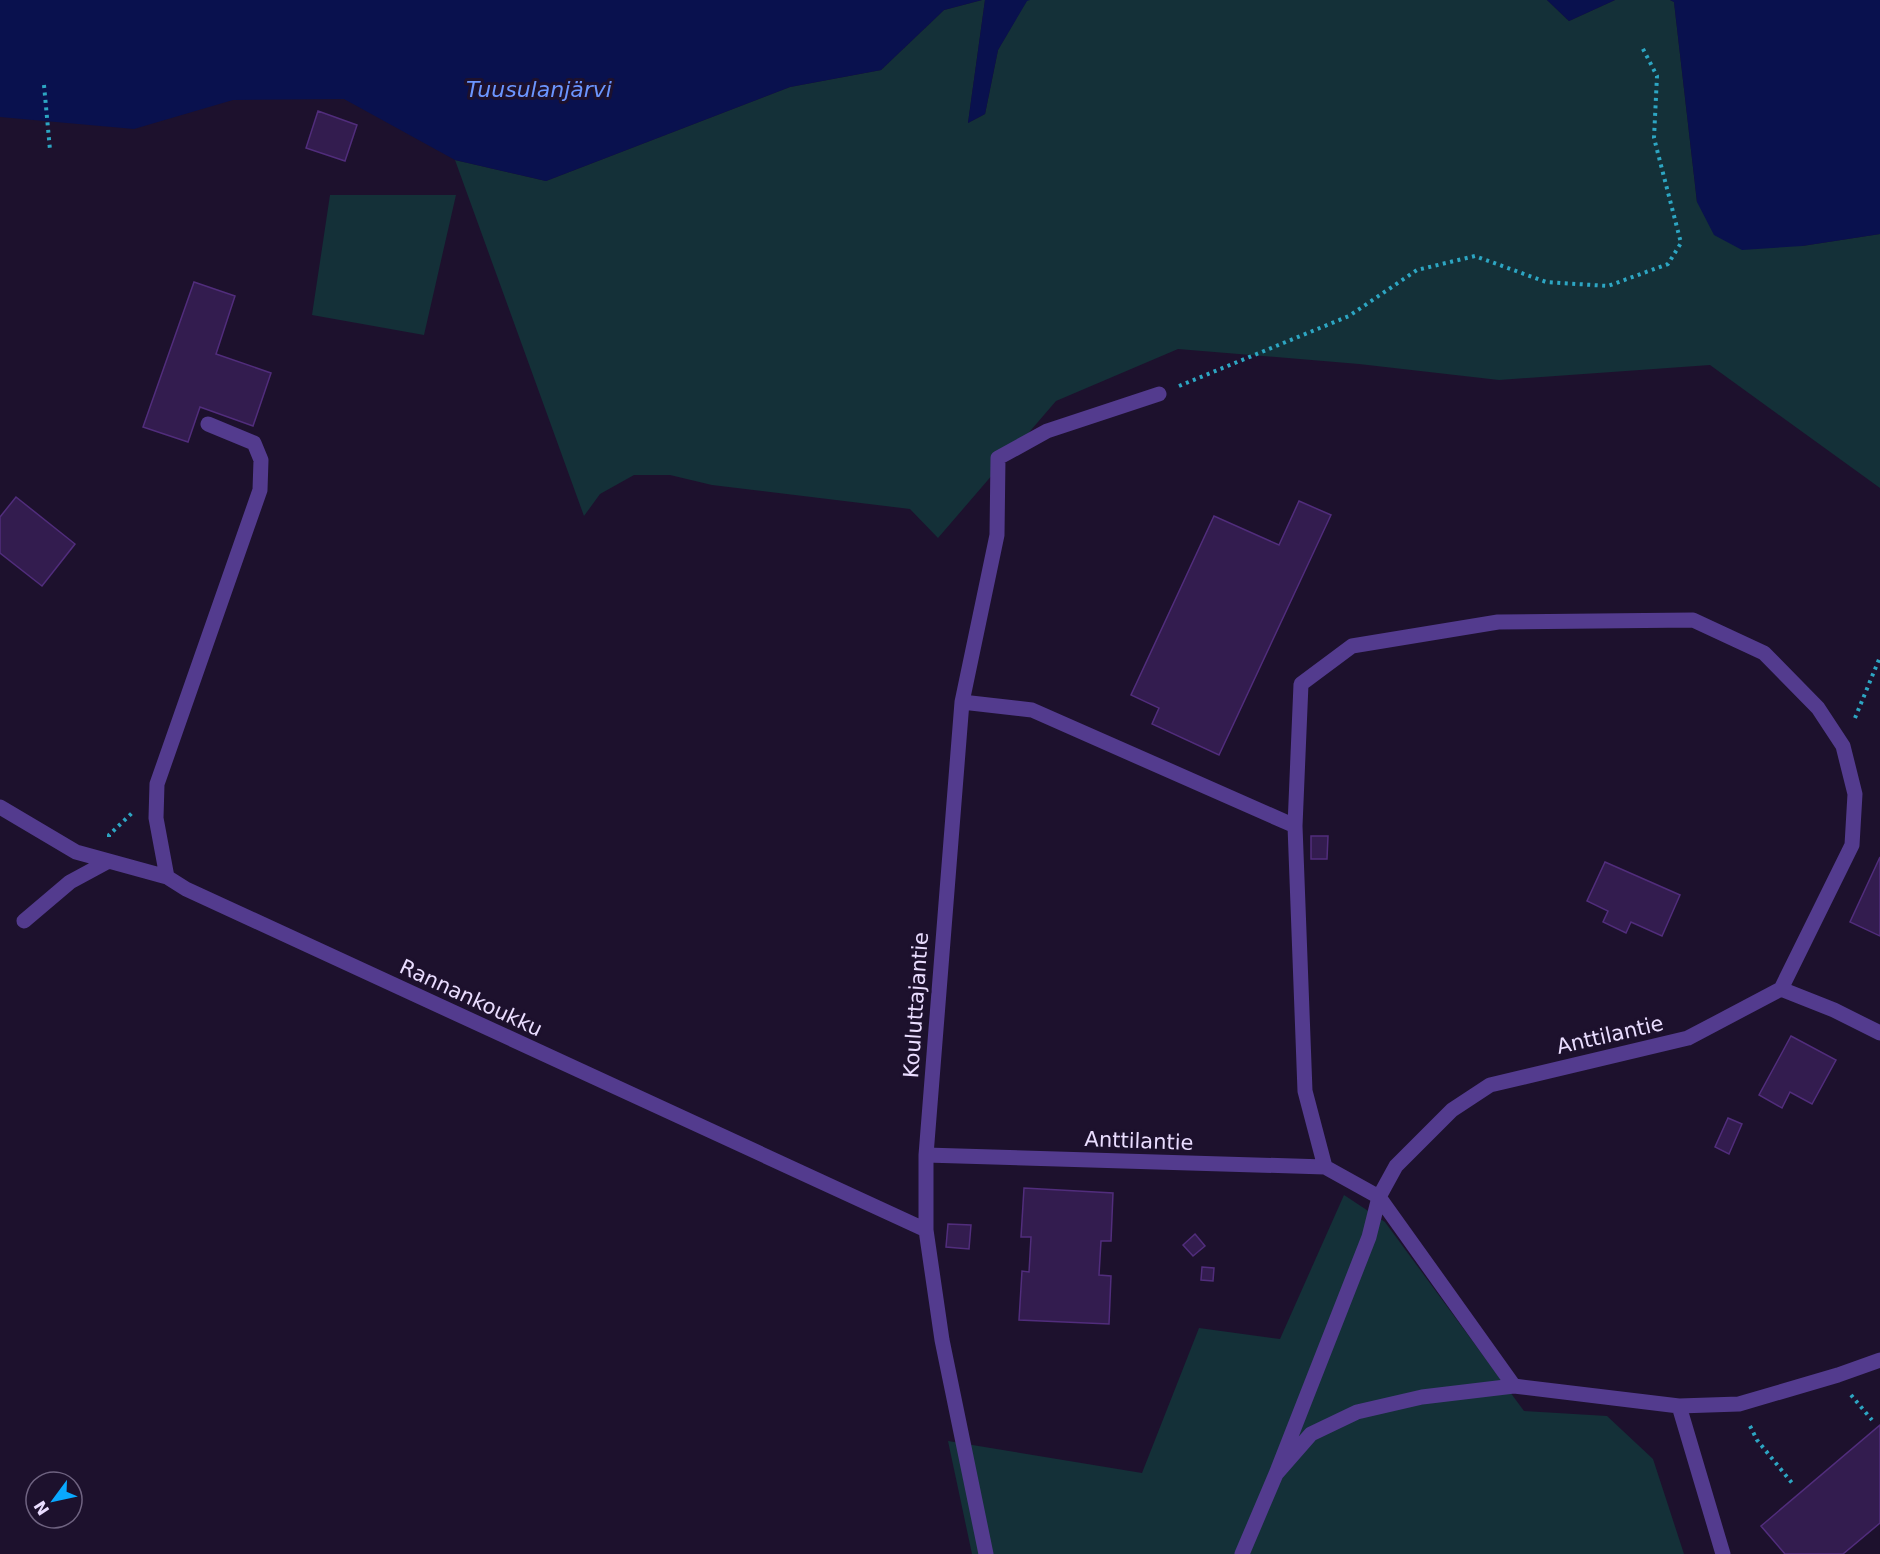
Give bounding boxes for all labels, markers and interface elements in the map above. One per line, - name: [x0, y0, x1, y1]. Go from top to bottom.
- water label: Tuusulanjärvi: [466, 77, 612, 102]
- street label: Kouluttajantie: [899, 931, 933, 1079]
- street label: Rannankoukku: [396, 955, 546, 1041]
- street label: Anttilantie: [1554, 1011, 1666, 1059]
- street label: Anttilantie: [1084, 1127, 1194, 1155]
- north arrow: [24, 1470, 84, 1530]
- text: N: [30, 1497, 53, 1519]

